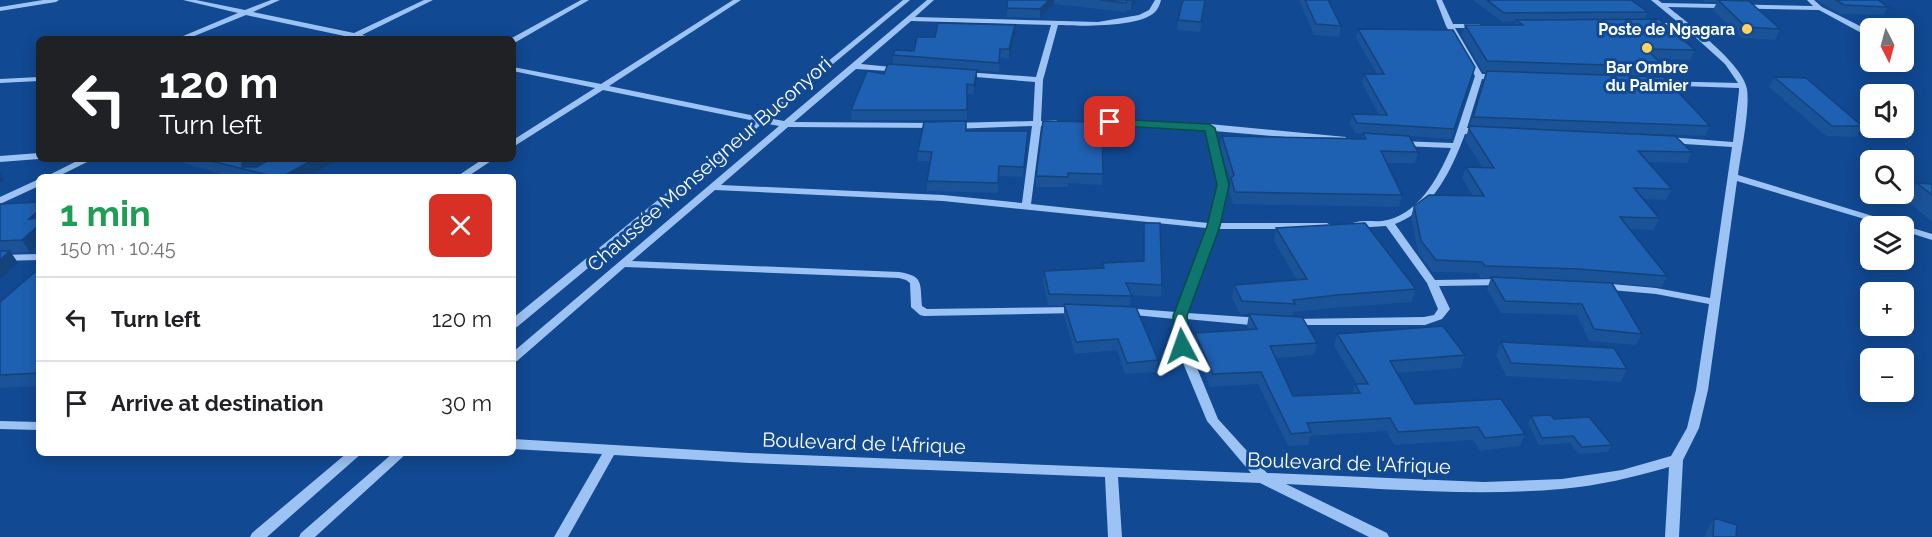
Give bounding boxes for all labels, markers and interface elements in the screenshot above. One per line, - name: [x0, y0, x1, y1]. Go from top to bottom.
- north arrow: [1860, 18, 1914, 72]
- map controls: [1860, 18, 1914, 402]
- place label: Poste de Ngagara: [1598, 20, 1735, 39]
- marker: Poste de Ngagara: [1740, 22, 1754, 36]
- marker: Bar Ombre du Palmier: [1640, 41, 1654, 55]
- street label: Chaussée Monseigneur Buconyori: [582, 52, 836, 276]
- place label: Bar Ombre du Palmier: [1606, 58, 1689, 95]
- text: 120 m: [159, 59, 278, 108]
- icon: left: [60, 60, 138, 138]
- button: sound: [1860, 84, 1914, 138]
- pin: [1084, 96, 1135, 147]
- icon: arrive: [1093, 105, 1126, 138]
- text: Turn left: [159, 109, 262, 140]
- button: search: [1860, 150, 1914, 204]
- text: 1 min: [60, 192, 151, 234]
- button: close: [429, 194, 492, 257]
- button: layers: [1860, 216, 1914, 270]
- text: 150 m · 10:45: [60, 236, 176, 260]
- button: +: [1860, 282, 1914, 336]
- icon: left: [60, 303, 93, 336]
- text: Turn left: [111, 306, 201, 332]
- text: 120 m: [432, 306, 492, 332]
- position arrow: [1150, 314, 1214, 378]
- button: −: [1860, 348, 1914, 402]
- icon: arrive: [60, 387, 93, 420]
- text: Arrive at destination: [111, 390, 324, 416]
- text: 30 m: [441, 390, 492, 416]
- street label: Boulevard de l'Afrique: [762, 427, 967, 459]
- street label: Boulevard de l'Afrique: [1247, 447, 1452, 479]

